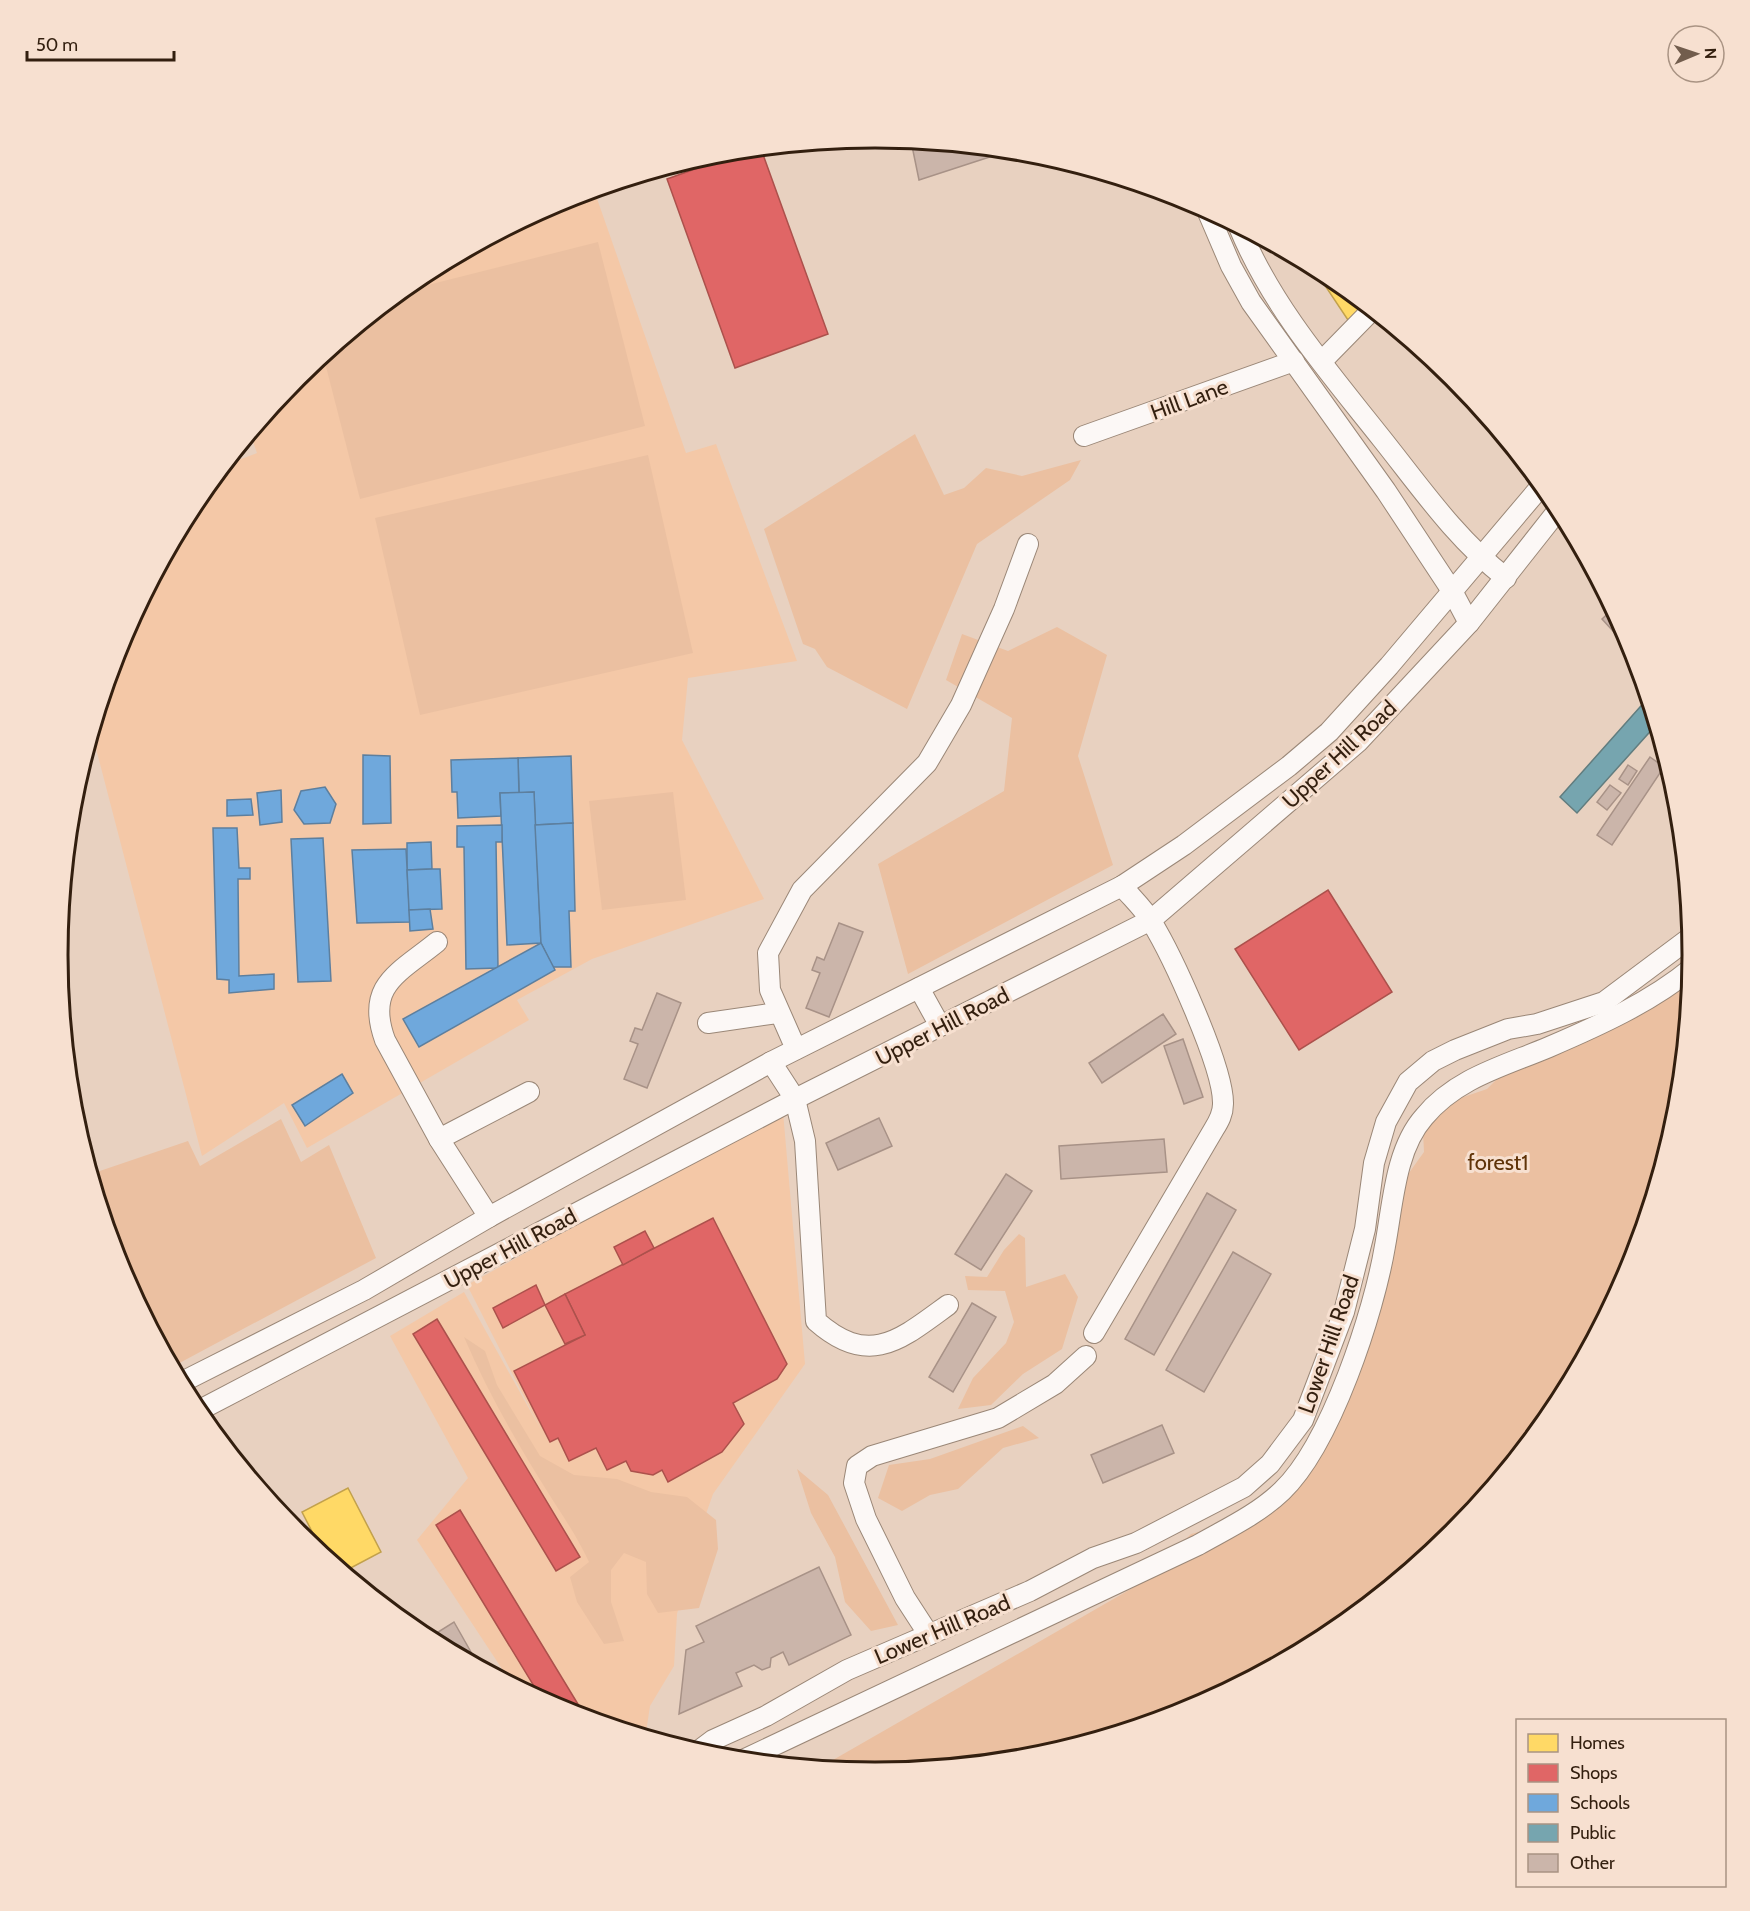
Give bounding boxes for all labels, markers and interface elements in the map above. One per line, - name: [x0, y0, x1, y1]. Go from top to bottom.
- scale bar: [27, 24, 174, 62]
- north arrow: [1666, 24, 1726, 84]
- text: 50 m: [36, 34, 78, 56]
- text: N: [1701, 48, 1720, 59]
- street label: Hill Lane: [1147, 373, 1232, 426]
- street label: Upper Hill Road: [1277, 695, 1402, 814]
- street label: Upper Hill Road: [871, 981, 1014, 1072]
- park label: forest1: [1468, 1149, 1528, 1176]
- street label: Upper Hill Road: [439, 1202, 581, 1295]
- street label: Lower Hill Road: [1292, 1271, 1365, 1417]
- street label: Lower Hill Road: [870, 1589, 1014, 1670]
- legend: [1516, 1719, 1726, 1887]
- text: Homes: [1570, 1732, 1625, 1754]
- text: Shops: [1570, 1762, 1618, 1784]
- text: Schools: [1570, 1792, 1630, 1814]
- text: Public: [1570, 1822, 1616, 1844]
- text: Other: [1570, 1852, 1615, 1874]

